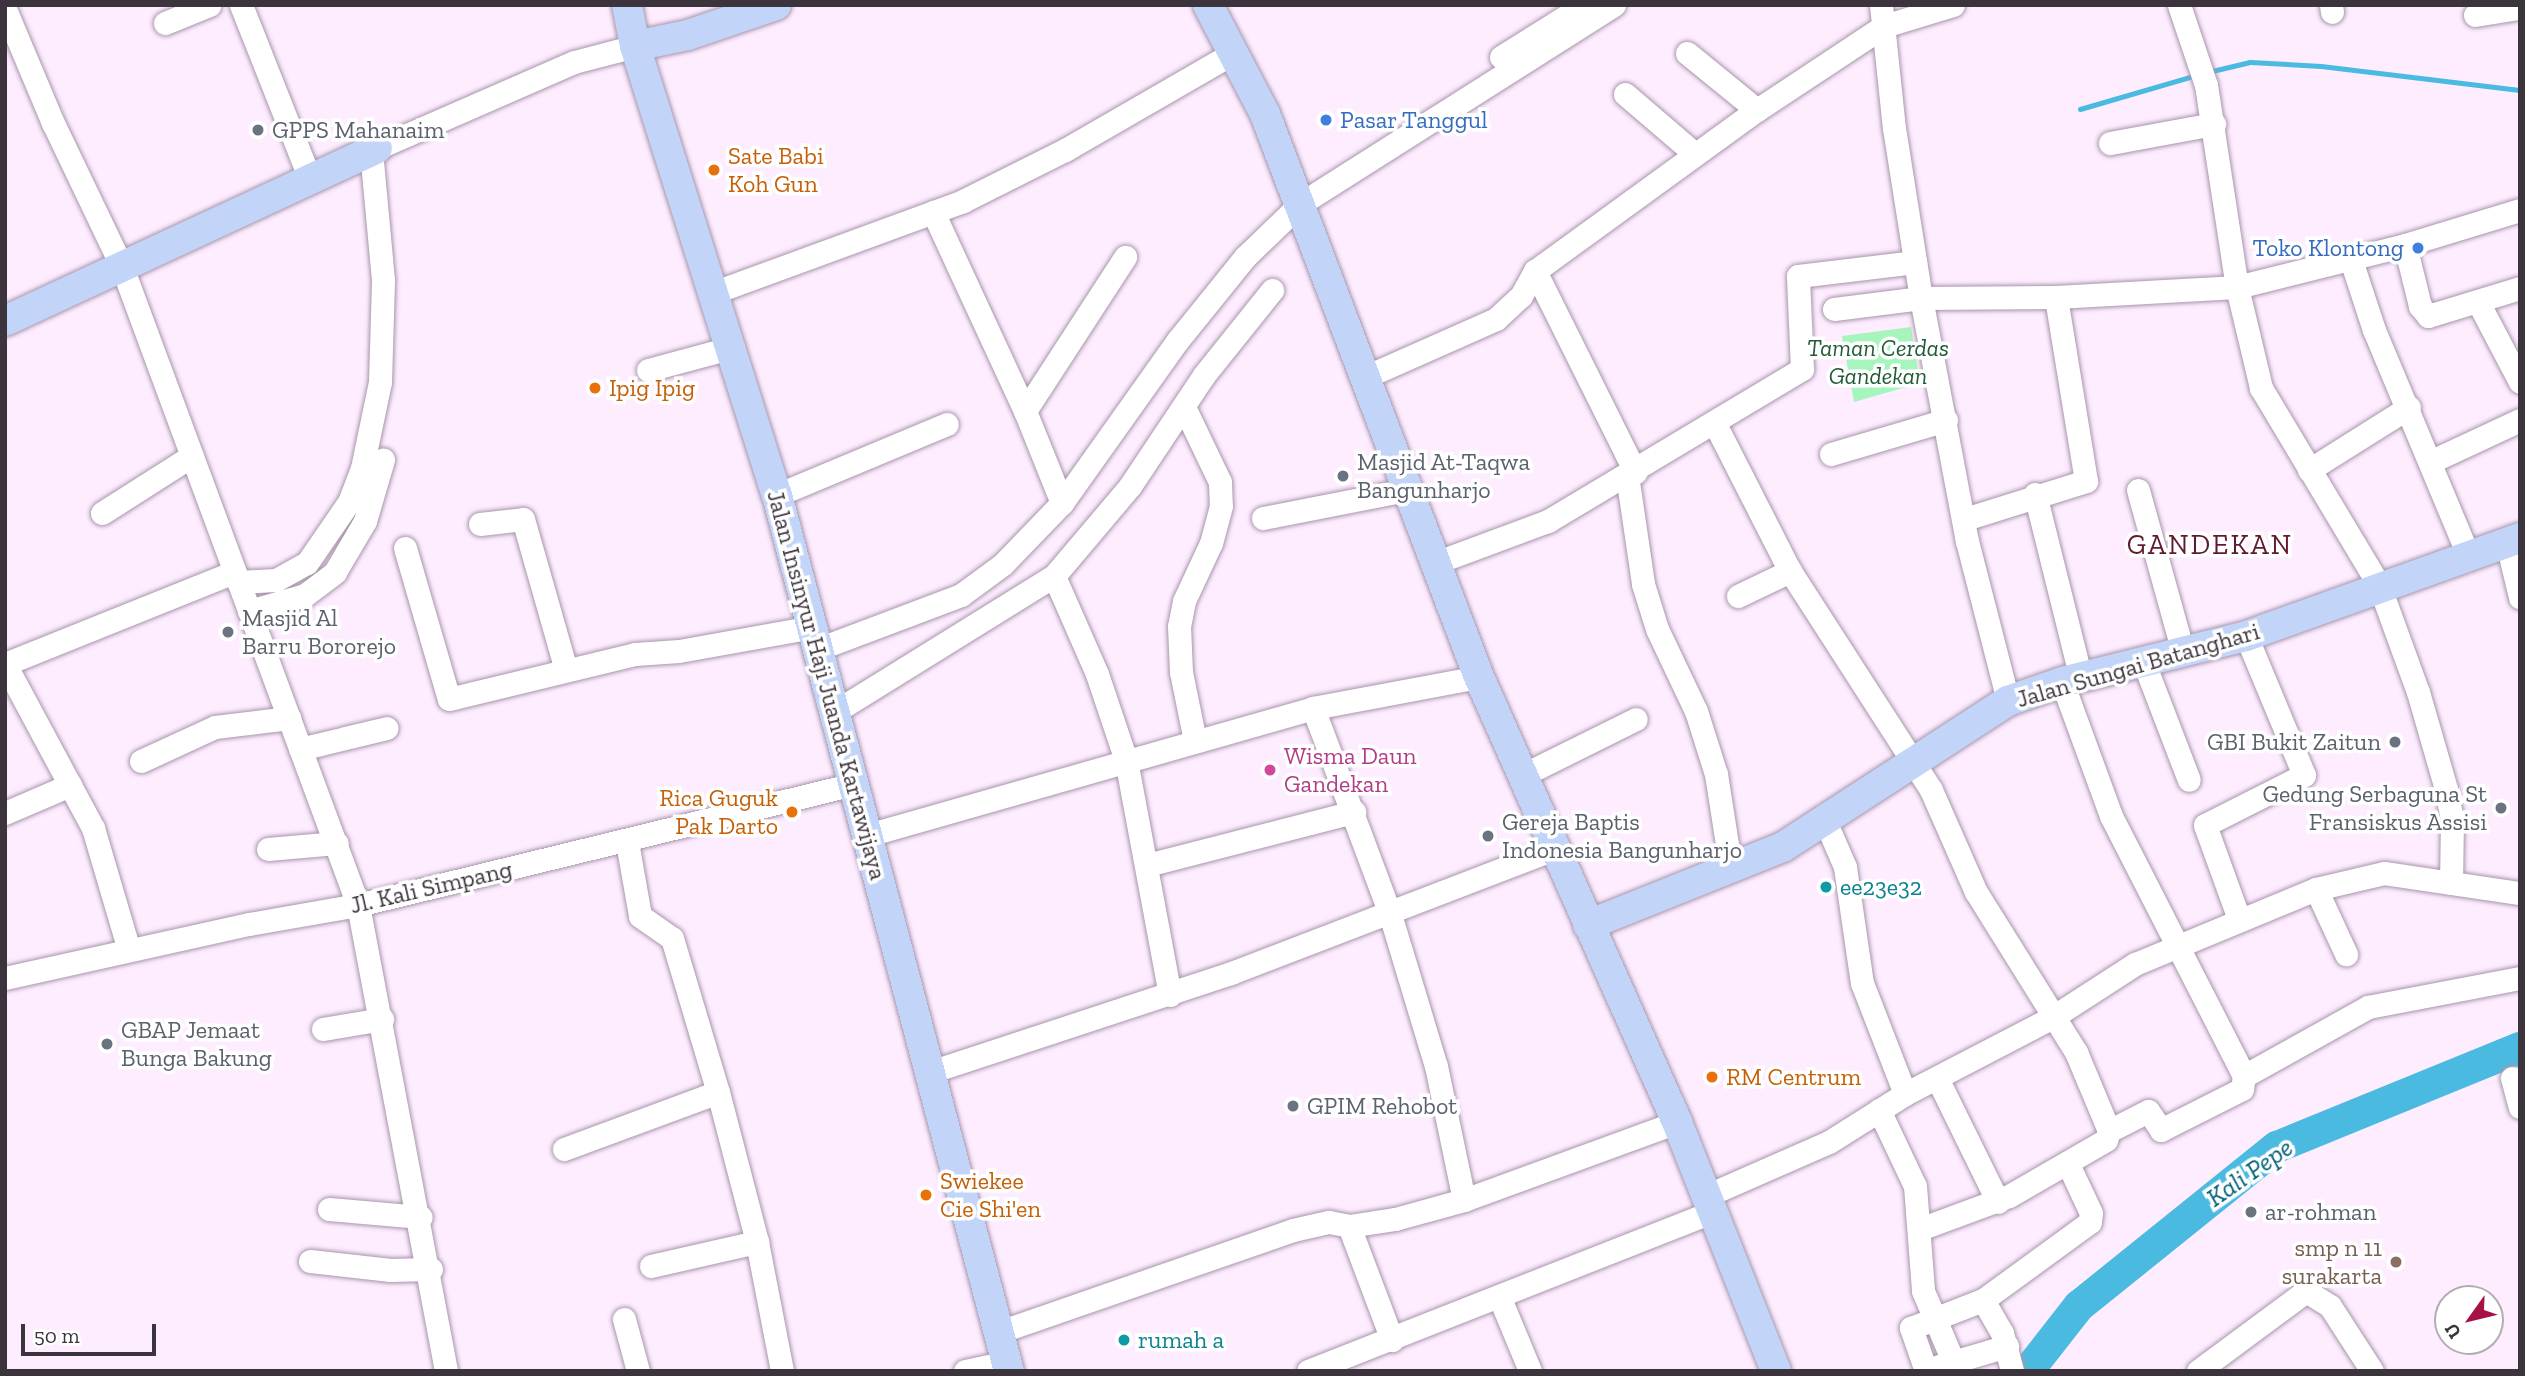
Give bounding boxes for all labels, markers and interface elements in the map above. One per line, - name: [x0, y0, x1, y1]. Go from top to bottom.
- place label: Pasar Tanggul: [1340, 106, 1489, 134]
- marker: Pasar Tanggul: [1318, 112, 1334, 128]
- place label: GPPS Mahanaim: [272, 116, 445, 144]
- marker: GPPS Mahanaim: [250, 122, 266, 138]
- place label: Sate Babi Koh Gun: [728, 142, 824, 198]
- marker: Sate Babi Koh Gun: [706, 162, 722, 178]
- place label: Toko Klontong: [2253, 234, 2404, 262]
- marker: Toko Klontong: [2410, 240, 2426, 256]
- park label: Taman Cerdas Gandekan: [1807, 334, 1949, 390]
- place label: Ipig Ipig: [609, 374, 695, 402]
- marker: Ipig Ipig: [587, 380, 603, 396]
- place label: Masjid At-Taqwa Bangunharjo: [1357, 448, 1531, 504]
- marker: Masjid At-Taqwa Bangunharjo: [1335, 468, 1351, 484]
- street label: Jalan Insinyur Haji Juanda Kartawijaya: [761, 487, 893, 883]
- district label: GANDEKAN: [2128, 528, 2292, 562]
- place label: Masjid Al Barru Bororejo: [242, 604, 396, 660]
- street label: Jalan Sungai Batanghari: [2013, 617, 2263, 713]
- marker: Masjid Al Barru Bororejo: [220, 624, 236, 640]
- place label: GBI Bukit Zaitun: [2207, 728, 2381, 756]
- marker: GBI Bukit Zaitun: [2387, 734, 2403, 750]
- place label: Wisma Daun Gandekan: [1284, 742, 1417, 798]
- marker: Wisma Daun Gandekan: [1262, 762, 1278, 778]
- place label: Gedung Serbaguna St Fransiskus Assisi: [2262, 780, 2487, 836]
- place label: Rica Guguk Pak Darto: [659, 784, 778, 840]
- marker: Gedung Serbaguna St Fransiskus Assisi: [2493, 800, 2509, 816]
- marker: Rica Guguk Pak Darto: [784, 804, 800, 820]
- place label: Gereja Baptis Indonesia Bangunharjo: [1502, 808, 1742, 864]
- marker: Gereja Baptis Indonesia Bangunharjo: [1480, 828, 1496, 844]
- street label: Jl. Kali Simpang: [347, 854, 515, 920]
- place label: ee23e32: [1840, 873, 1922, 901]
- marker: ee23e32: [1818, 879, 1834, 895]
- place label: GBAP Jemaat Bunga Bakung: [121, 1016, 272, 1072]
- marker: GBAP Jemaat Bunga Bakung: [99, 1036, 115, 1052]
- place label: RM Centrum: [1726, 1063, 1861, 1091]
- marker: RM Centrum: [1704, 1069, 1720, 1085]
- place label: GPIM Rehobot: [1307, 1092, 1457, 1120]
- marker: GPIM Rehobot: [1285, 1098, 1301, 1114]
- water label: Kali Pepe: [2201, 1132, 2299, 1214]
- place label: Swiekee Cie Shi'en: [940, 1167, 1041, 1223]
- marker: Swiekee Cie Shi'en: [918, 1187, 934, 1203]
- place label: ar-rohman: [2265, 1198, 2376, 1226]
- marker: ar-rohman: [2243, 1204, 2259, 1220]
- place label: smp n 11 surakarta: [2282, 1234, 2382, 1290]
- marker: smp n 11 surakarta: [2388, 1254, 2404, 1270]
- north arrow: [2434, 1285, 2504, 1355]
- scale bar: [24, 1310, 159, 1354]
- text: U: [2439, 1319, 2466, 1343]
- text: 50 m: [34, 1323, 80, 1348]
- place label: rumah a: [1138, 1326, 1224, 1354]
- marker: rumah a: [1116, 1332, 1132, 1348]

